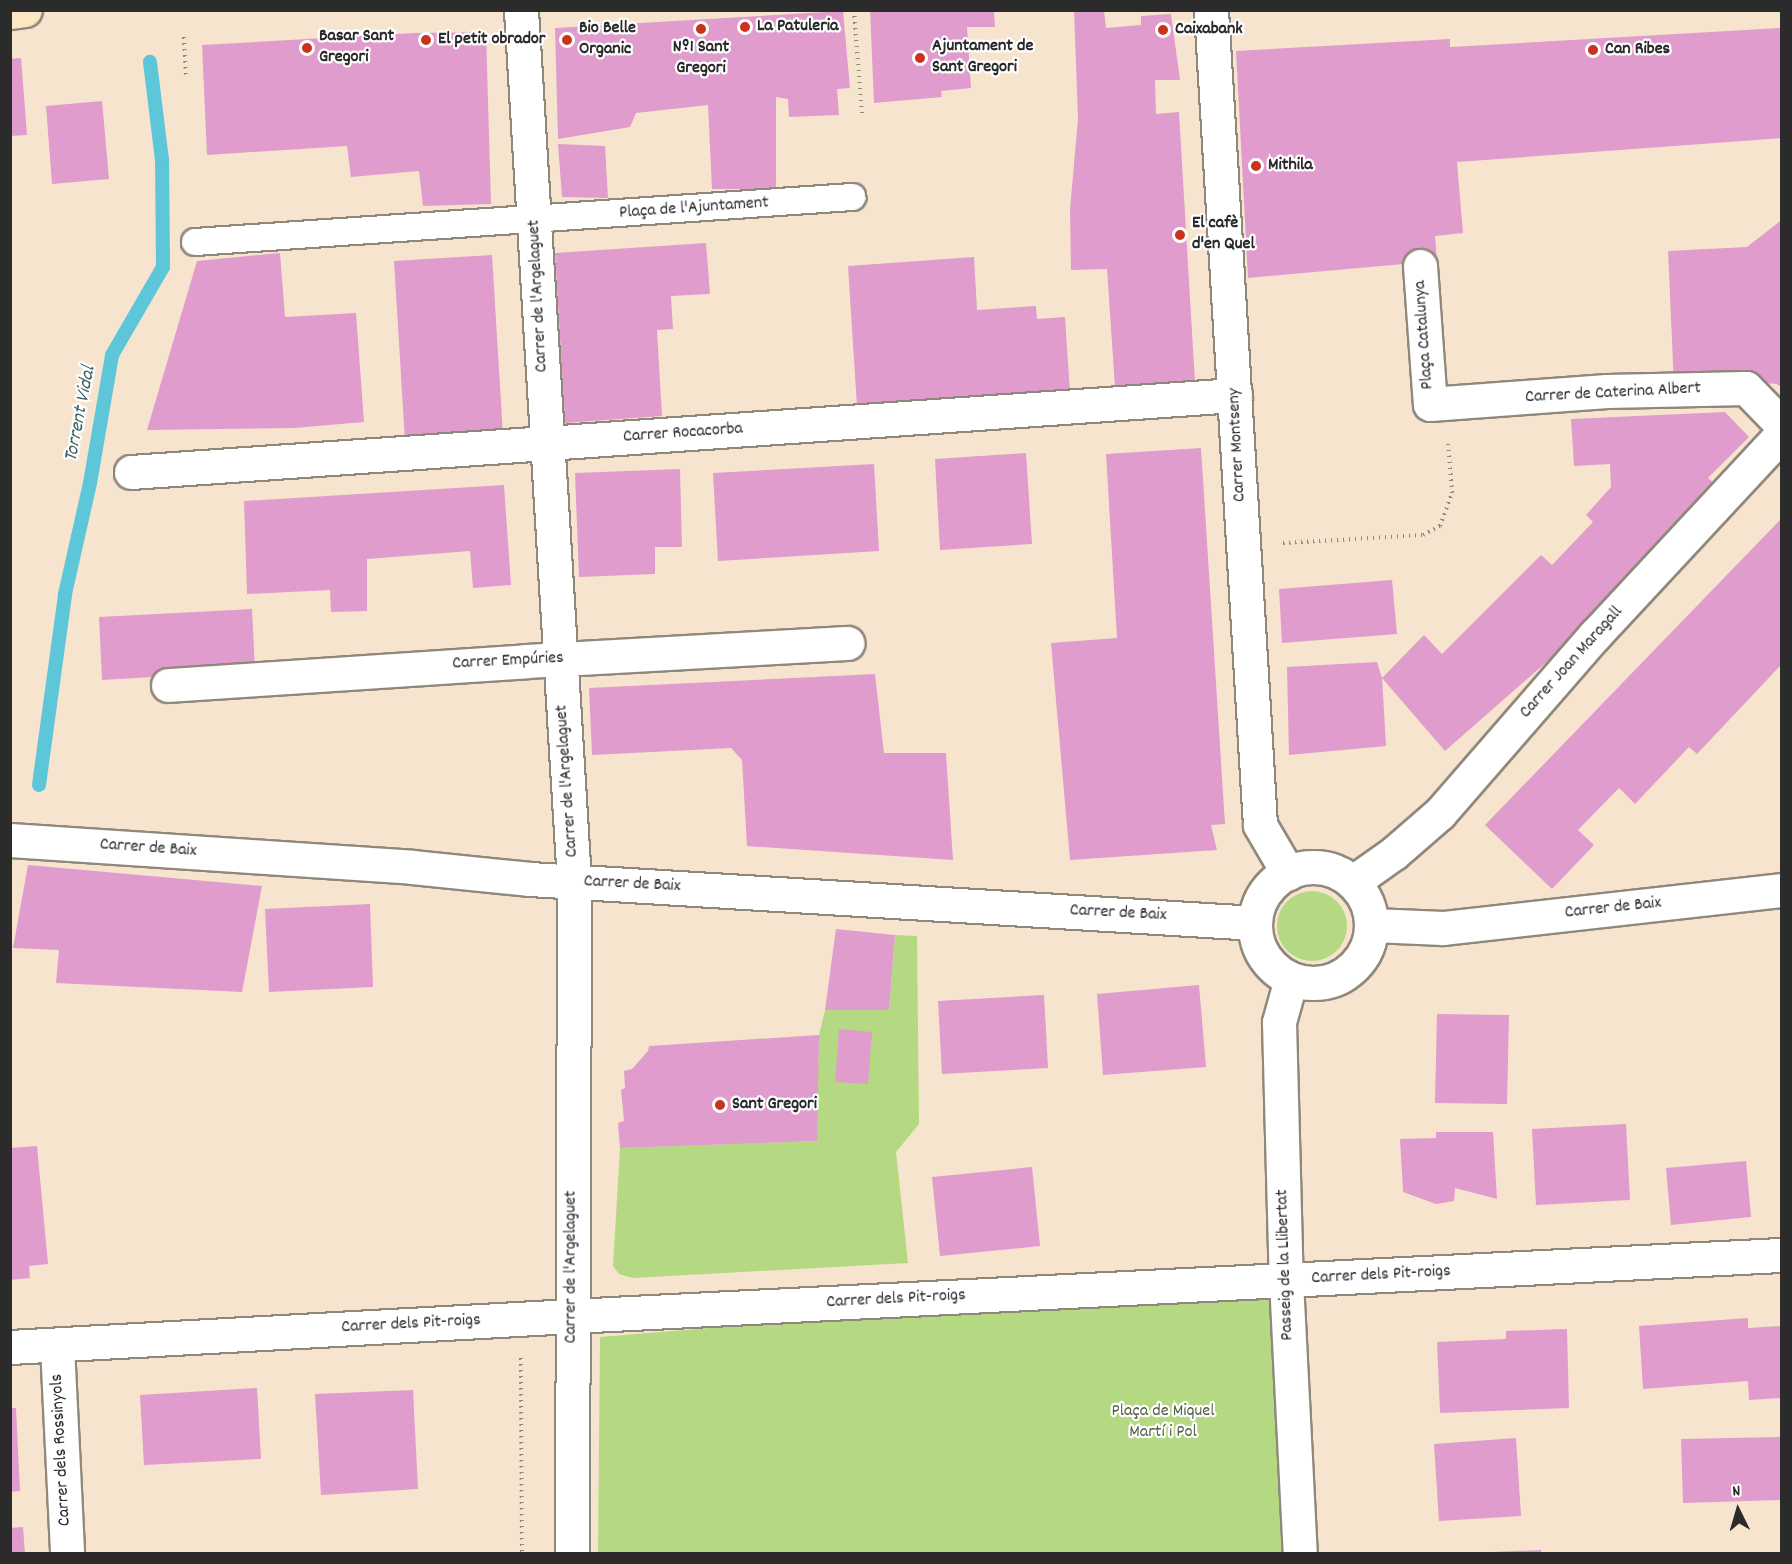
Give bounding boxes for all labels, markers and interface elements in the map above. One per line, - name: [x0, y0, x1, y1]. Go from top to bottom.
- place label: La Patuleria: [757, 16, 839, 38]
- place label: Bio Belle Organic: [579, 19, 636, 62]
- place label: Caixabank: [1175, 19, 1243, 41]
- marker: La Patuleria: [738, 20, 752, 34]
- marker: Nº1 Sant Gregori: [694, 22, 708, 36]
- marker: Caixabank: [1156, 23, 1170, 37]
- place label: Basar Sant Gregori: [319, 27, 394, 70]
- place label: El petit obrador: [438, 29, 546, 51]
- marker: El petit obrador: [419, 33, 433, 47]
- marker: Bio Belle Organic: [560, 33, 574, 47]
- place label: Ajuntament de Sant Gregori: [932, 37, 1033, 80]
- place label: Nº1 Sant Gregori: [673, 38, 729, 80]
- place label: Can Ribes: [1605, 39, 1670, 61]
- marker: Basar Sant Gregori: [300, 41, 314, 55]
- marker: Can Ribes: [1586, 43, 1600, 57]
- marker: Ajuntament de Sant Gregori: [913, 51, 927, 65]
- place label: Mithila: [1268, 155, 1313, 177]
- marker: Mithila: [1249, 159, 1263, 173]
- street label: Plaça de l'Ajuntament: [618, 193, 770, 225]
- place label: El cafè d'en Quel: [1192, 214, 1255, 256]
- street label: Carrer de l'Argelaguet: [524, 219, 554, 373]
- marker: El cafè d'en Quel: [1173, 228, 1187, 242]
- street label: Plaça Catalunya: [1410, 280, 1440, 390]
- water label: Torrent Vidal: [60, 364, 102, 464]
- street label: Carrer de Caterina Albert: [1525, 379, 1701, 409]
- street label: Carrer Montseny: [1224, 387, 1252, 503]
- street label: Carrer Rocacorba: [622, 419, 744, 449]
- street label: Carrer Joan Maragall: [1516, 602, 1628, 724]
- street label: Carrer Empúries: [452, 648, 564, 676]
- street label: Carrer de l'Argelaguet: [552, 704, 584, 858]
- street label: Carrer de Baix: [99, 835, 197, 863]
- street label: Carrer de Baix: [583, 872, 681, 898]
- street label: Carrer de Baix: [1564, 893, 1662, 925]
- street label: Carrer de Baix: [1069, 901, 1167, 927]
- place label: Sant Gregori: [732, 1094, 817, 1116]
- marker: Sant Gregori: [713, 1098, 727, 1112]
- street label: Passeig de la Llibertat: [1273, 1189, 1299, 1341]
- street label: Carrer de l'Argelaguet: [561, 1191, 583, 1343]
- street label: Carrer dels Pit-roigs: [1311, 1262, 1451, 1290]
- street label: Carrer dels Pit-roigs: [826, 1286, 966, 1314]
- street label: Carrer dels Pit-roigs: [341, 1311, 481, 1339]
- street label: Carrer dels Rossinyols: [47, 1373, 77, 1527]
- park label: Plaça de Miquel Martí i Pol: [1112, 1402, 1214, 1444]
- north arrow: [1708, 1480, 1768, 1540]
- text: N: [1731, 1480, 1741, 1503]

